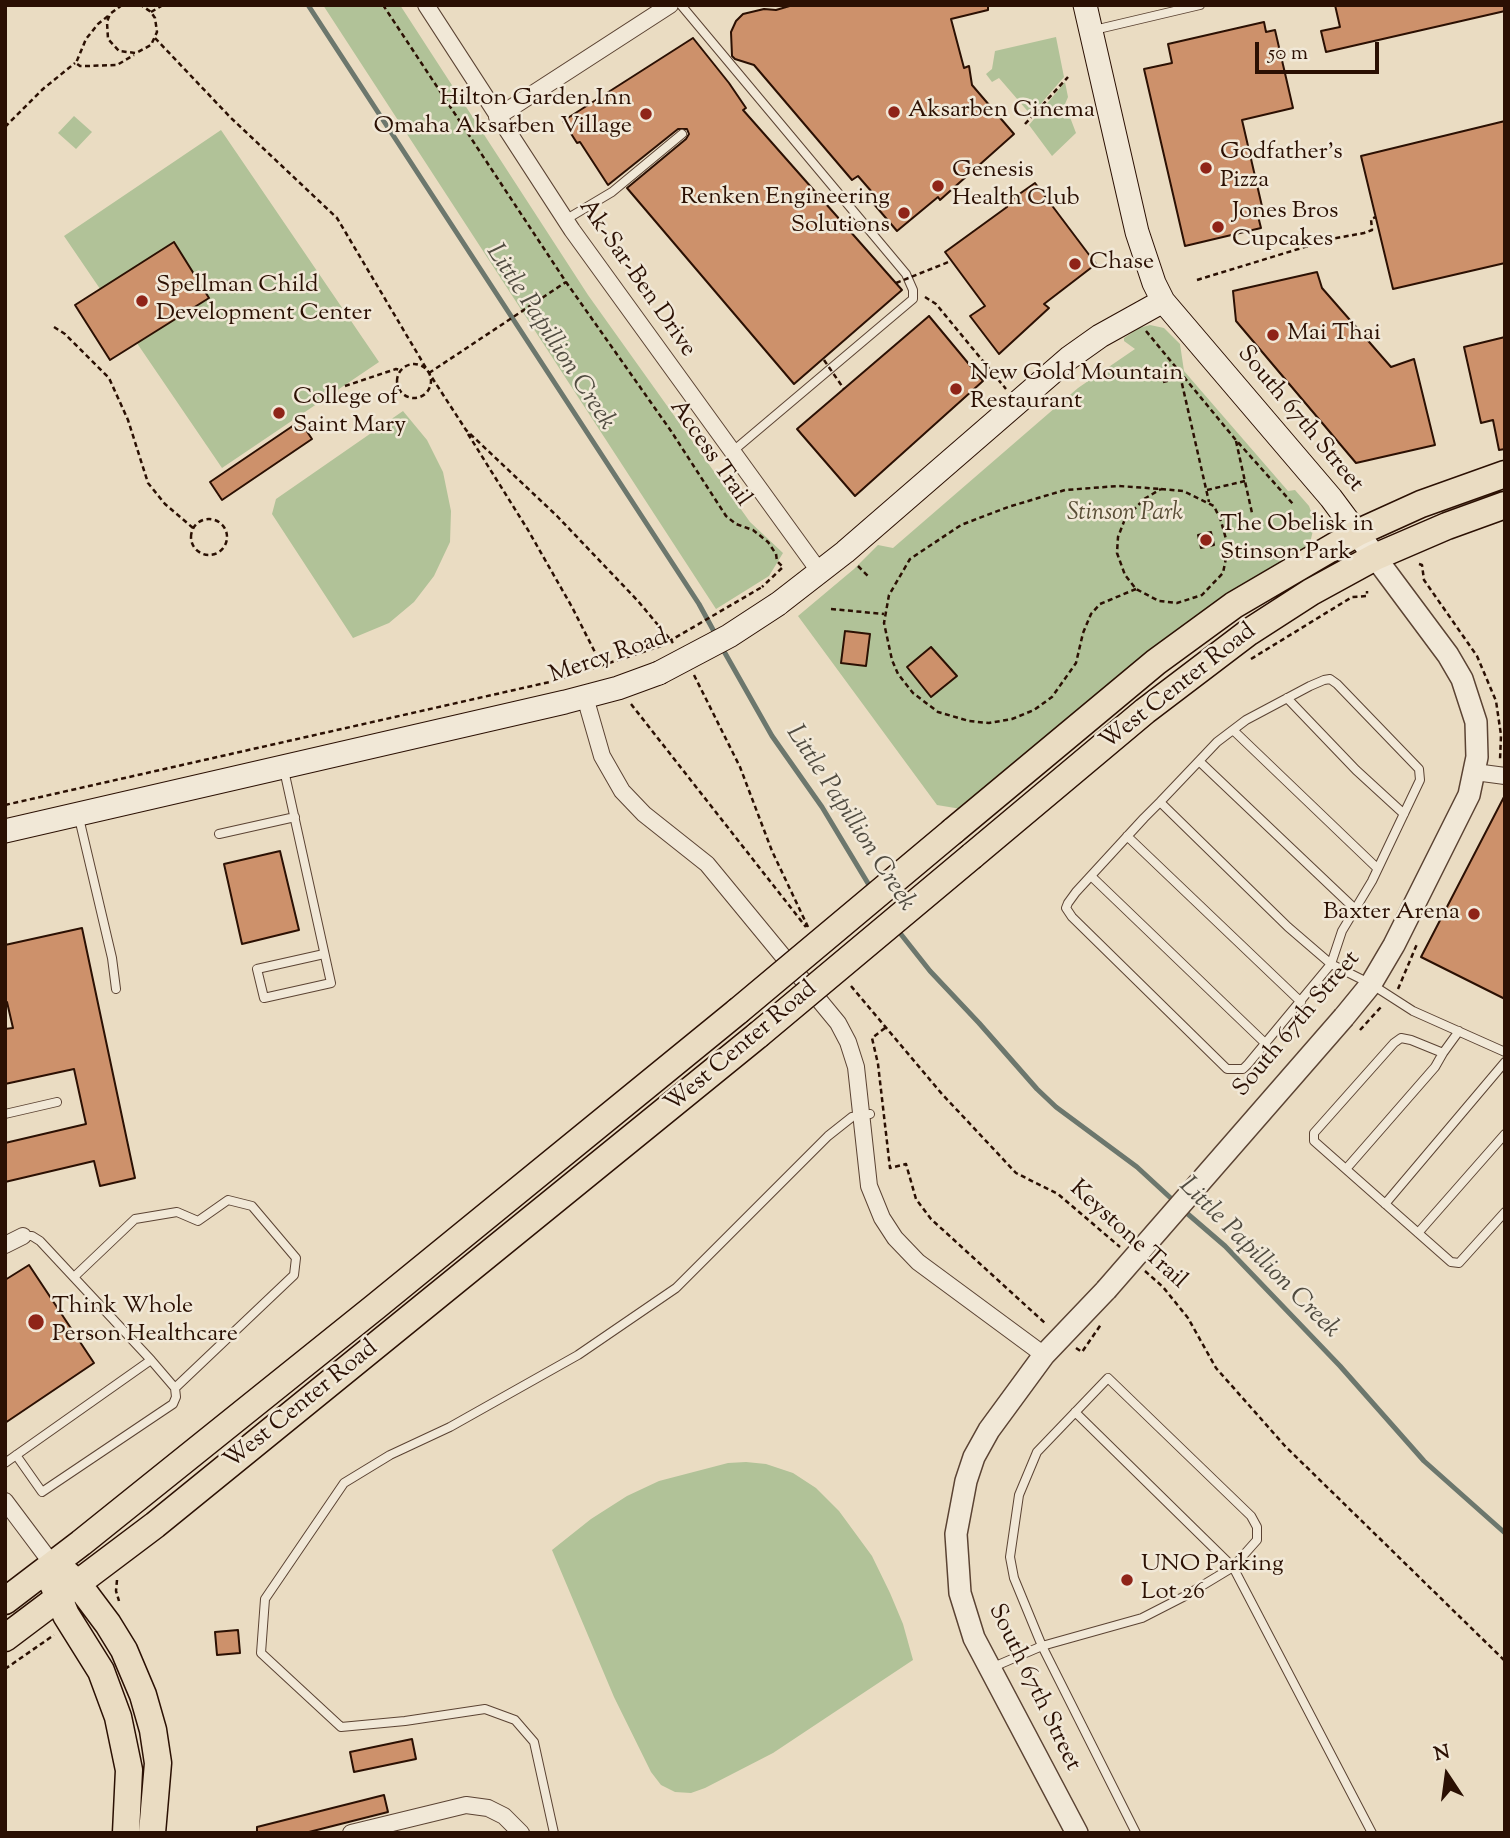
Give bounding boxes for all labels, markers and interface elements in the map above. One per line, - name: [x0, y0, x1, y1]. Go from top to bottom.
- scale bar: [1258, 28, 1382, 72]
- text: 50 m: [1268, 39, 1308, 69]
- place label: Hilton Garden Inn Omaha Aksarben Village: [374, 86, 632, 142]
- place label: Aksarben Cinema: [908, 98, 1095, 126]
- marker: Aksarben Cinema: [886, 104, 902, 120]
- marker: Hilton Garden Inn Omaha Aksarben Village: [638, 106, 654, 122]
- place label: Godfather's Pizza: [1220, 140, 1343, 196]
- place label: Genesis Health Club: [952, 158, 1080, 214]
- marker: Godfather's Pizza: [1198, 160, 1214, 176]
- marker: Genesis Health Club: [930, 178, 946, 194]
- place label: Renken Engineering Solutions: [680, 185, 890, 241]
- street label: Ak-Sar-Ben Drive: [571, 195, 701, 363]
- place label: Jones Bros Cupcakes: [1232, 199, 1338, 255]
- marker: Renken Engineering Solutions: [896, 205, 912, 221]
- marker: Jones Bros Cupcakes: [1210, 219, 1226, 235]
- water label: Little Papillion Creek: [477, 239, 621, 437]
- place label: Chase: [1089, 250, 1154, 278]
- marker: Chase: [1067, 256, 1083, 272]
- place label: Spellman Child Development Center: [156, 273, 372, 329]
- marker: Spellman Child Development Center: [134, 293, 150, 309]
- place label: Mai Thai: [1287, 321, 1381, 349]
- marker: Mai Thai: [1265, 327, 1281, 343]
- street label: South 67th Street: [1229, 341, 1369, 499]
- place label: New Gold Mountain Restaurant: [970, 361, 1183, 417]
- marker: New Gold Mountain Restaurant: [948, 381, 964, 397]
- place label: College of Saint Mary: [293, 385, 406, 441]
- street label: Access Trail: [662, 395, 756, 513]
- marker: College of Saint Mary: [271, 405, 287, 421]
- park label: Stinson Park: [1067, 501, 1183, 529]
- place label: The Obelisk in Stinson Park: [1220, 512, 1374, 568]
- marker: The Obelisk in Stinson Park: [1198, 532, 1214, 548]
- street label: West Center Road: [1095, 618, 1263, 758]
- street label: Mercy Road: [546, 624, 672, 692]
- water label: Little Papillion Creek: [777, 720, 921, 918]
- place label: Baxter Arena: [1323, 900, 1460, 928]
- marker: Baxter Arena: [1466, 906, 1482, 922]
- street label: South 67th Street: [1228, 946, 1368, 1104]
- street label: West Center Road: [660, 976, 824, 1120]
- water label: Little Papillion Creek: [1171, 1172, 1345, 1346]
- street label: Keystone Trail: [1062, 1176, 1192, 1296]
- place label: Think Whole Person Healthcare: [52, 1294, 238, 1350]
- marker: Think Whole Person Healthcare: [26, 1312, 46, 1332]
- street label: West Center Road: [219, 1335, 385, 1477]
- place label: UNO Parking Lot 26: [1141, 1552, 1284, 1608]
- marker: UNO Parking Lot 26: [1119, 1572, 1135, 1588]
- street label: South 67th Street: [980, 1600, 1086, 1776]
- text: N: [1432, 1739, 1453, 1769]
- north arrow: [1412, 1740, 1482, 1810]

